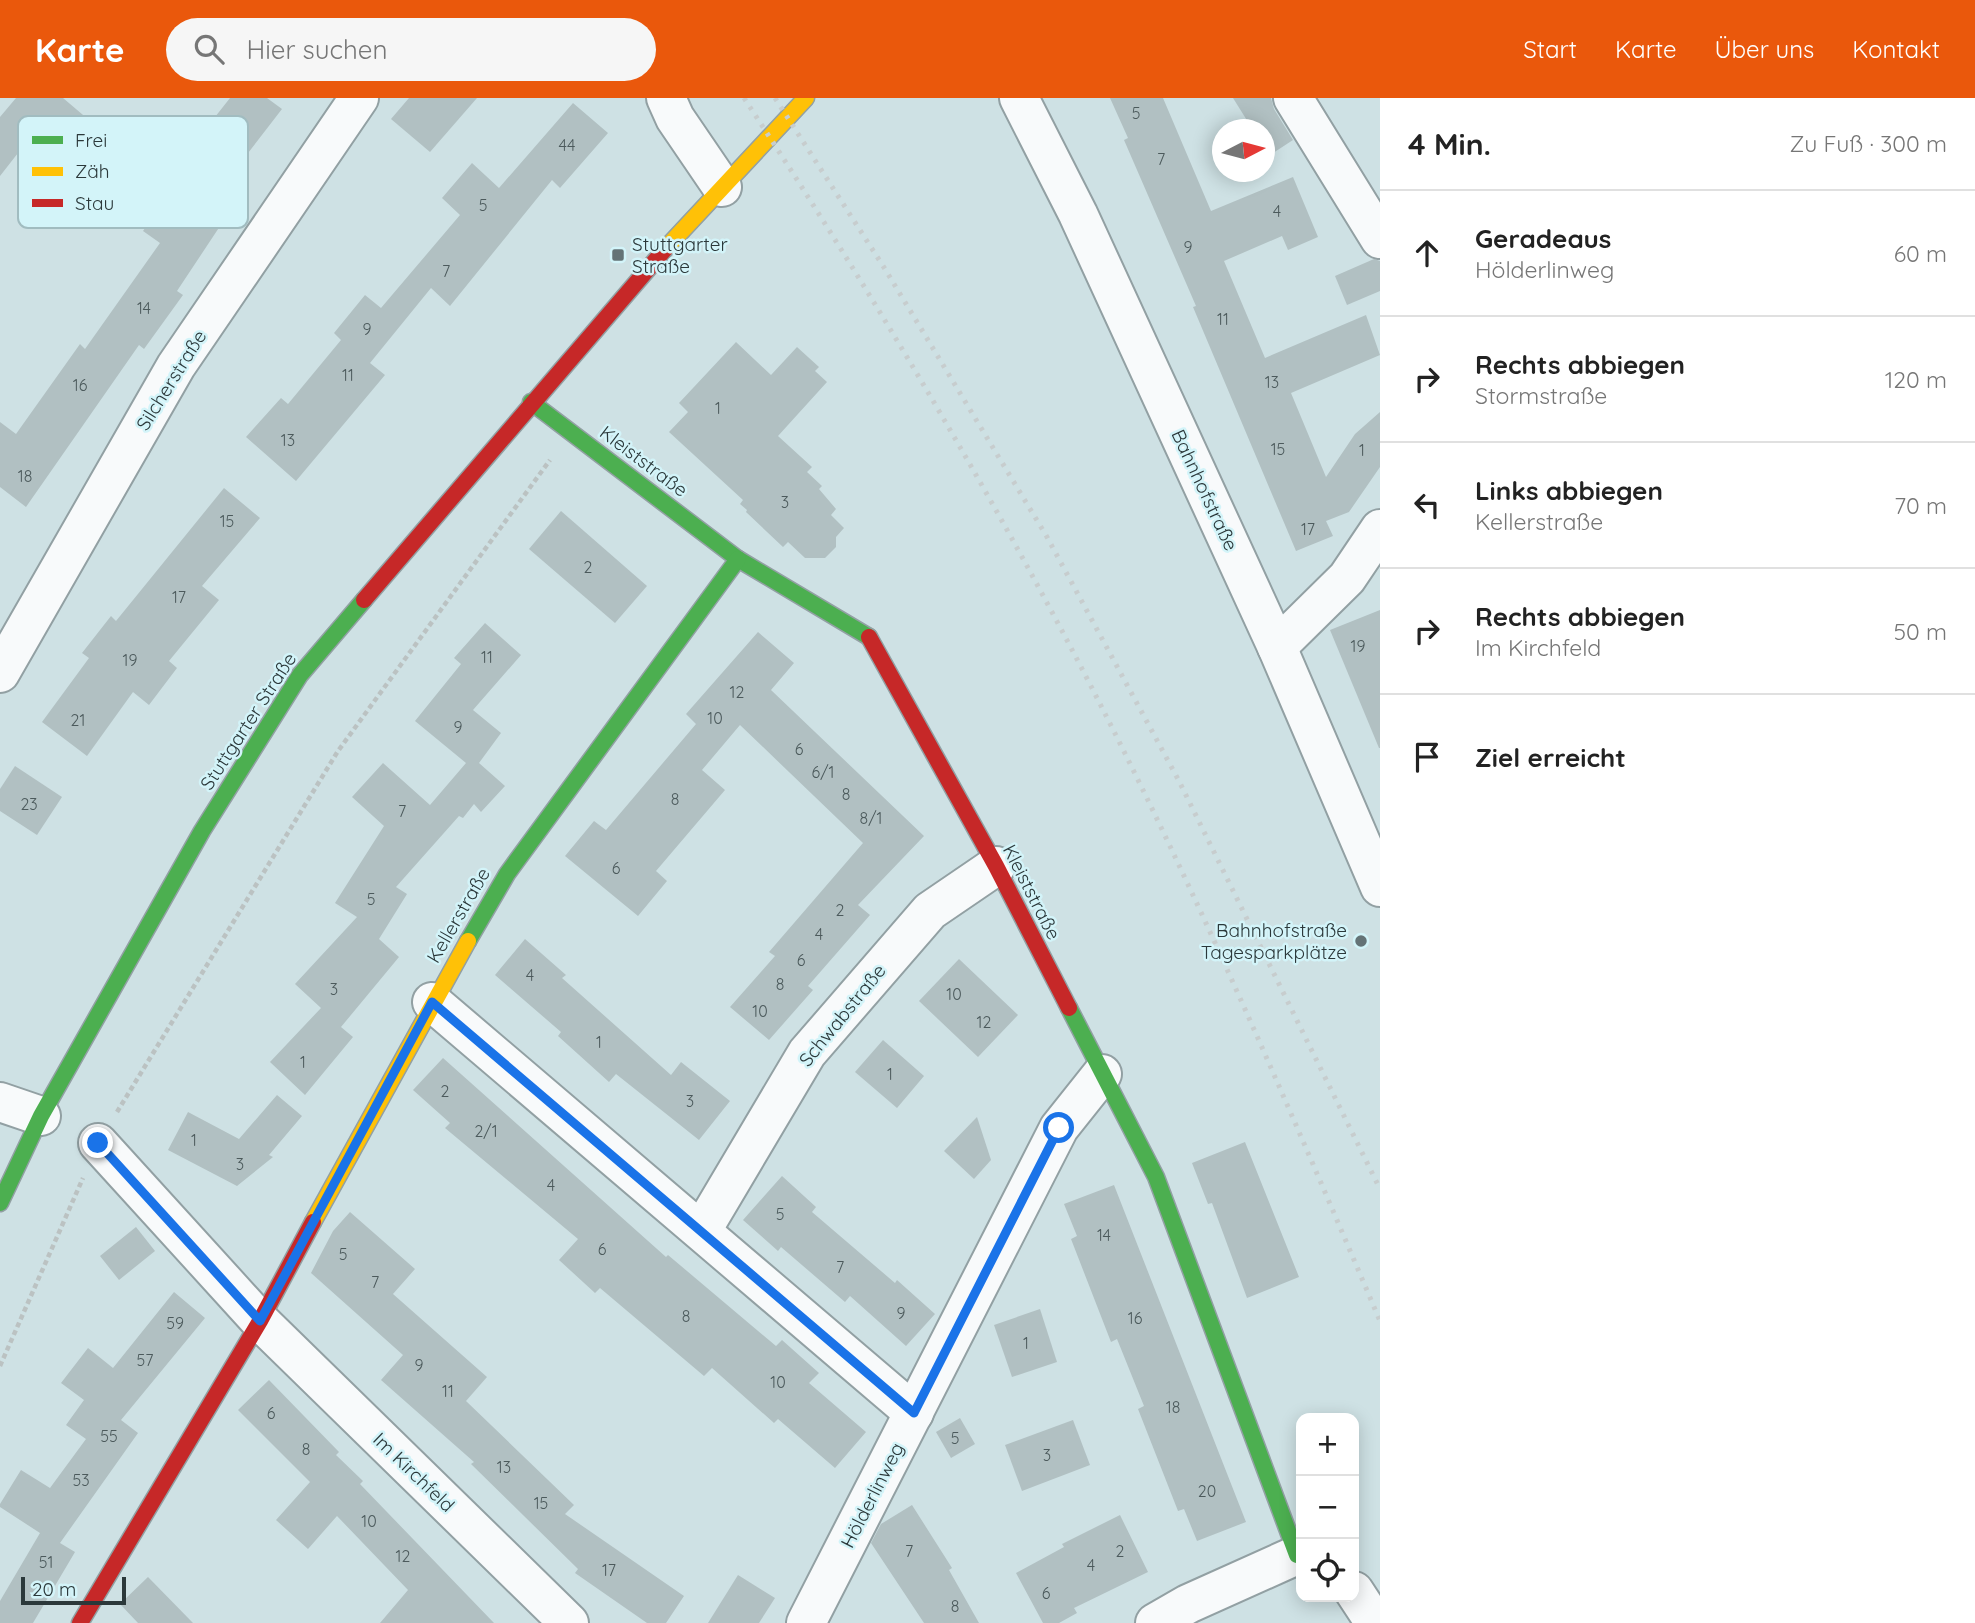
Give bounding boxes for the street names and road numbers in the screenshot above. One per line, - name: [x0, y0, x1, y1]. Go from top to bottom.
- street label: Silcherstraße: [131, 325, 211, 435]
- street label: Kleiststraße: [595, 420, 693, 502]
- street label: Bahnhofstraße: [1166, 426, 1244, 554]
- street label: Stuttgarter Straße: [195, 648, 301, 794]
- street label: Kleiststraße: [998, 840, 1066, 944]
- street label: Kellerstraße: [421, 863, 495, 967]
- street label: Schwabstraße: [793, 959, 891, 1071]
- street label: Im Kirchfeld: [368, 1427, 460, 1517]
- street label: Hölderlinweg: [835, 1438, 909, 1552]

